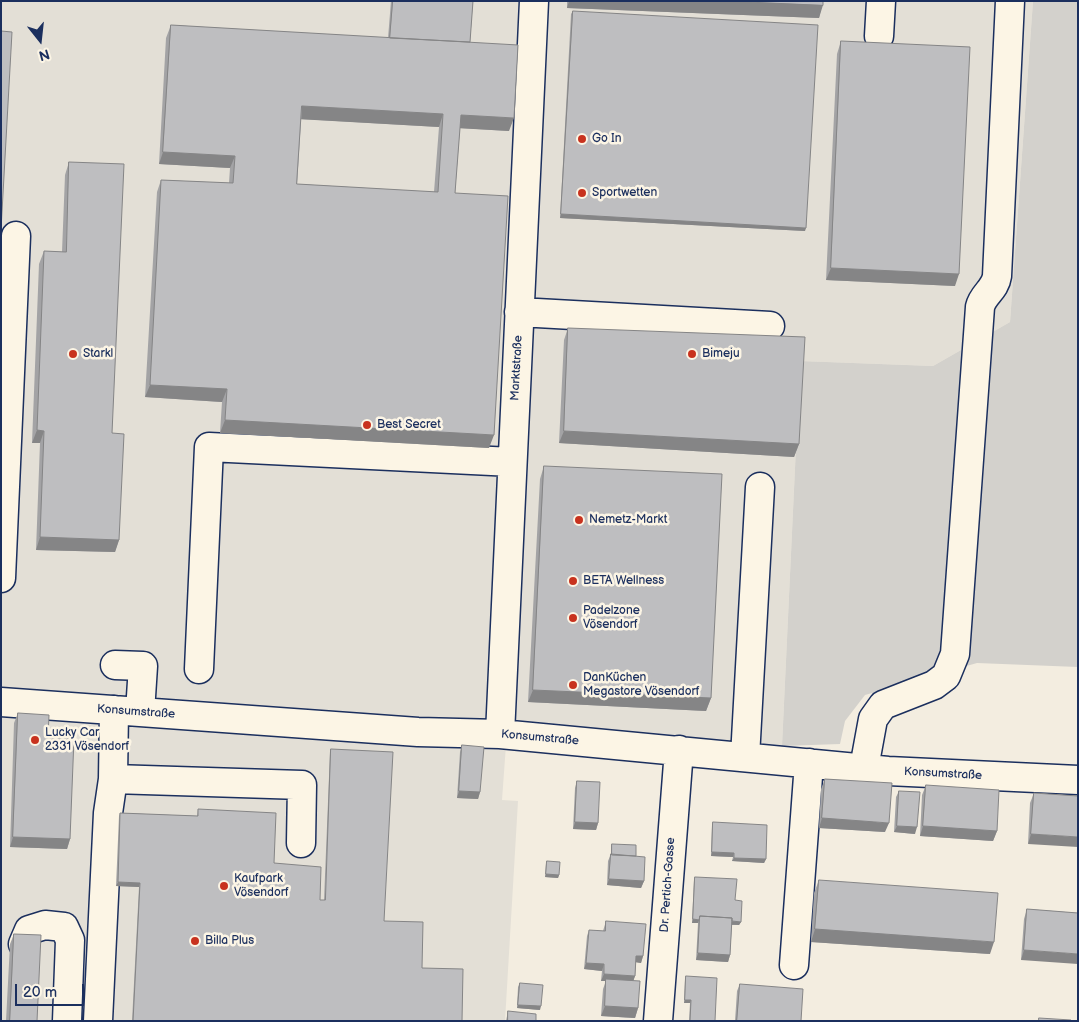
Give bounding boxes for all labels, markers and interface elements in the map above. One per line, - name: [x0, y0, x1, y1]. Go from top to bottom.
- north arrow: [15, 15, 65, 65]
- text: N: [37, 45, 52, 65]
- place label: Go In: [592, 132, 622, 146]
- marker: Go In: [576, 133, 588, 145]
- place label: Sportwetten: [592, 186, 657, 200]
- marker: Sportwetten: [576, 187, 588, 199]
- street label: Marktstraße: [508, 335, 526, 401]
- place label: Starkl: [83, 347, 113, 361]
- place label: Bimeju: [702, 347, 740, 361]
- marker: Starkl: [67, 348, 79, 360]
- marker: Bimeju: [686, 348, 698, 360]
- place label: Best Secret: [377, 418, 441, 432]
- marker: Best Secret: [361, 419, 373, 431]
- place label: Nemetz-Markt: [589, 513, 667, 527]
- marker: Nemetz-Markt: [573, 514, 585, 526]
- place label: BETA Wellness: [583, 574, 664, 588]
- marker: BETA Wellness: [567, 575, 579, 587]
- place label: Padelzone Vösendorf: [583, 604, 640, 632]
- marker: Padelzone Vösendorf: [567, 612, 579, 624]
- place label: DanKüchen Megastore Vösendorf: [583, 671, 700, 699]
- marker: DanKüchen Megastore Vösendorf: [567, 679, 579, 691]
- street label: Konsumstraße: [97, 702, 175, 722]
- place label: Lucky Car 2331 Vösendorf: [45, 726, 129, 754]
- street label: Konsumstraße: [500, 727, 580, 749]
- marker: Lucky Car 2331 Vösendorf: [29, 734, 41, 746]
- street label: Konsumstraße: [904, 765, 982, 783]
- street label: Dr. Pertich-Gasse: [657, 837, 679, 933]
- place label: Kaufpark Vösendorf: [234, 872, 289, 900]
- marker: Kaufpark Vösendorf: [218, 880, 230, 892]
- place label: Billa Plus: [205, 934, 254, 948]
- marker: Billa Plus: [189, 935, 201, 947]
- scale bar: [18, 974, 86, 1006]
- text: 20 m: [23, 983, 57, 1002]

